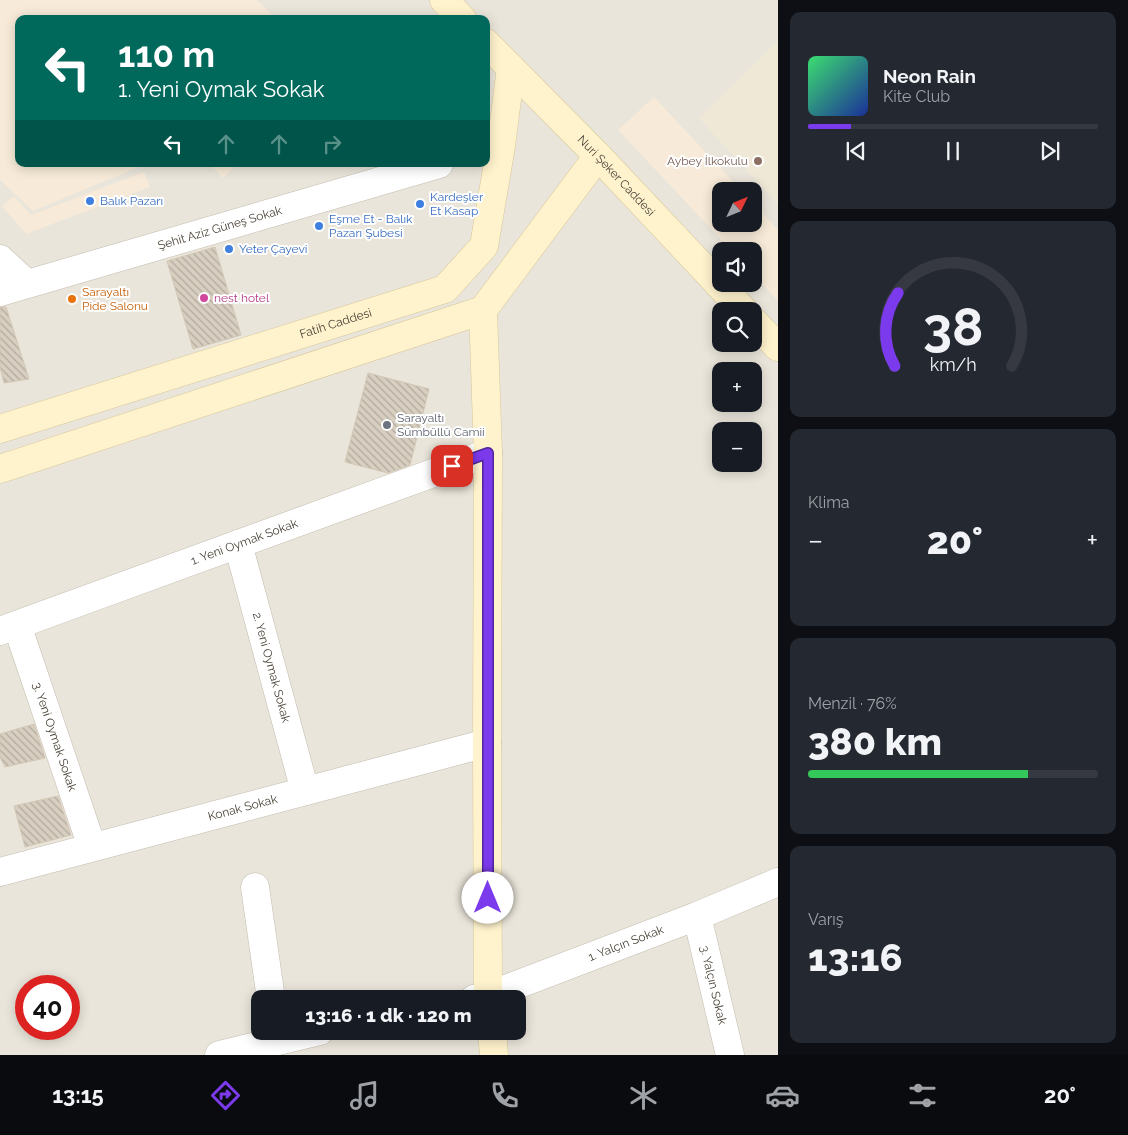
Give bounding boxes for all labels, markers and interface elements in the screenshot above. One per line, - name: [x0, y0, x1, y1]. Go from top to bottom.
- text: 110 m: [118, 34, 215, 75]
- icon: left: [35, 35, 100, 100]
- text: Neon Rain: [883, 65, 976, 87]
- text: 1. Yeni Oymak Sokak: [118, 76, 324, 102]
- text: Kite Club: [883, 87, 950, 106]
- icon: left: [159, 130, 187, 158]
- icon: ahead: [212, 130, 240, 158]
- icon: ahead: [265, 130, 293, 158]
- icon: right: [318, 130, 346, 158]
- street label: Nuri Şeker Caddesi: [575, 133, 658, 219]
- icon: previous: [842, 137, 870, 165]
- icon: pause: [939, 137, 967, 165]
- icon: next: [1036, 137, 1064, 165]
- place label: Aybey İlkokulu: [667, 154, 748, 168]
- marker: Aybey İlkokulu: [752, 155, 764, 167]
- north arrow: [712, 182, 762, 232]
- map controls: [712, 182, 762, 472]
- place label: Kardeşler Et Kasap: [430, 190, 484, 218]
- place label: Balık Pazarı: [100, 194, 163, 208]
- marker: Balık Pazarı: [84, 195, 96, 207]
- marker: Kardeşler Et Kasap: [414, 198, 426, 210]
- street label: Şehit Aziz Güneş Sokak: [156, 203, 284, 253]
- place label: Eşme Et - Balık Pazarı Şubesi: [329, 212, 413, 240]
- marker: Eşme Et - Balık Pazarı Şubesi: [313, 220, 325, 232]
- place label: Yeter Çayevi: [239, 242, 307, 256]
- button: sound: [712, 242, 762, 292]
- marker: Yeter Çayevi: [223, 243, 235, 255]
- place label: Sarayaltı Pide Salonu: [82, 285, 148, 313]
- place label: nest hotel: [214, 291, 270, 305]
- marker: nest hotel: [198, 292, 210, 304]
- marker: Sarayaltı Pide Salonu: [66, 293, 78, 305]
- text: 38: [923, 296, 983, 357]
- button: search: [712, 302, 762, 352]
- street label: Fatih Caddesi: [298, 305, 374, 341]
- text: km/h: [929, 354, 977, 375]
- button: +: [712, 362, 762, 412]
- place label: Sarayaltı Sümbüllü Camii: [397, 411, 485, 439]
- marker: Sarayaltı Sümbüllü Camii: [381, 419, 393, 431]
- button: −: [712, 422, 762, 472]
- pin: [431, 445, 473, 487]
- icon: arrive: [438, 452, 466, 480]
- text: Klima: [808, 493, 850, 512]
- street label: 1. Yeni Oymak Sokak: [189, 516, 300, 568]
- text: 20°: [927, 518, 983, 563]
- text: −: [808, 524, 823, 557]
- text: +: [1086, 524, 1098, 557]
- street label: 2. Yeni Oymak Sokak: [250, 611, 293, 725]
- street label: 3. Yeni Oymak Sokak: [30, 681, 80, 794]
- text: Menzil · 76%: [808, 694, 897, 713]
- text: 380 km: [808, 719, 942, 764]
- street label: Konak Sokak: [206, 792, 279, 824]
- position arrow: [461, 871, 513, 923]
- text: Varış: [808, 910, 844, 929]
- street label: 1. Yalçın Sokak: [586, 922, 666, 964]
- text: 13:16: [808, 935, 903, 980]
- street label: 3. Yalçın Sokak: [697, 944, 730, 1027]
- speed limit sign: 40: [15, 975, 80, 1040]
- text: 13:16 · 1 dk · 120 m: [305, 1004, 472, 1026]
- icon: directions: [208, 1078, 243, 1113]
- icon: music: [347, 1078, 382, 1113]
- icon: phone: [487, 1078, 522, 1113]
- icon: climate: [626, 1078, 661, 1113]
- icon: car: [765, 1078, 800, 1113]
- icon: filters: [905, 1078, 940, 1113]
- text: 13:15: [52, 1082, 104, 1108]
- text: 20°: [1044, 1082, 1076, 1108]

